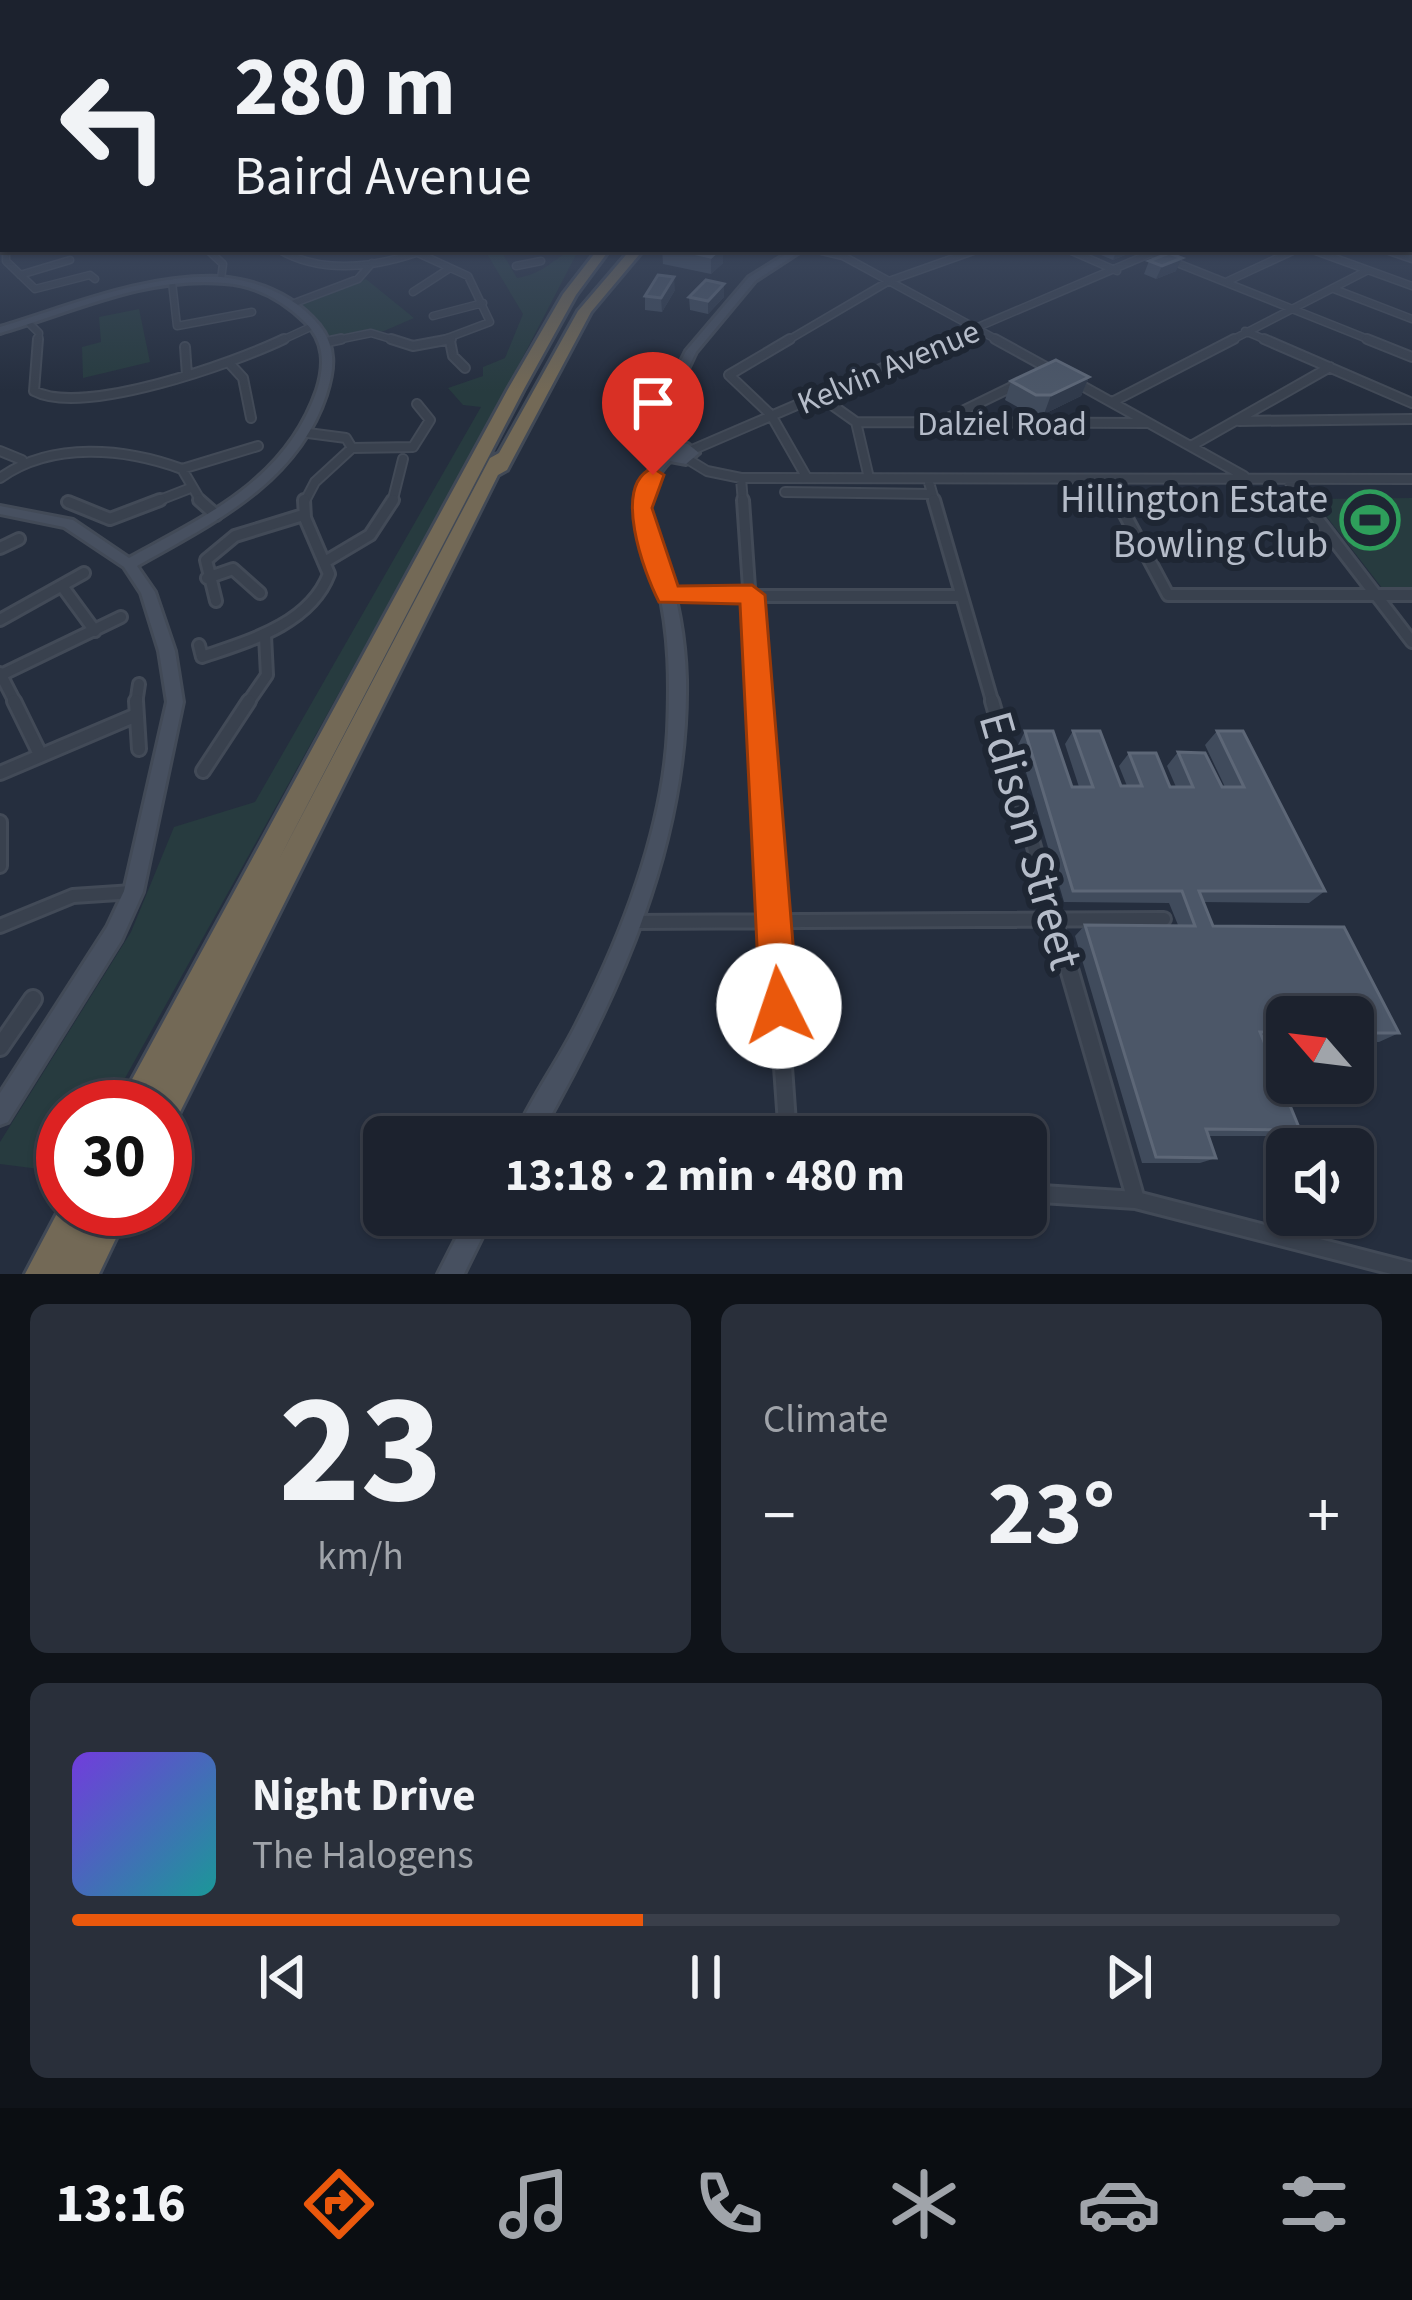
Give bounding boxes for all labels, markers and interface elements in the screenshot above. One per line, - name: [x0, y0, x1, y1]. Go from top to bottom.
- text: 280 m: [234, 28, 456, 148]
- icon: left: [36, 48, 192, 204]
- text: Baird Avenue: [234, 139, 532, 216]
- street label: Kelvin Avenue: [790, 308, 987, 427]
- pin: [602, 352, 704, 475]
- icon: arrive: [620, 370, 686, 436]
- street label: Dalziel Road: [917, 401, 1087, 448]
- place label: Hillington Estate Bowling Club: [1060, 472, 1328, 573]
- sports icon: Hillington Estate Bowling Club: [1339, 489, 1401, 551]
- street label: Edison Street: [961, 704, 1099, 978]
- position arrow: [716, 943, 842, 1069]
- north arrow: [1266, 996, 1374, 1104]
- map controls: [1266, 996, 1374, 1236]
- speed limit sign: 30: [36, 1080, 192, 1236]
- button: sound: [1266, 1128, 1374, 1236]
- text: 13:18 · 2 min · 480 m: [505, 1144, 905, 1208]
- text: 23: [278, 1340, 443, 1562]
- text: Climate: [763, 1392, 888, 1448]
- text: 23°: [988, 1451, 1115, 1579]
- text: −: [763, 1469, 796, 1563]
- text: +: [1307, 1469, 1340, 1563]
- text: km/h: [317, 1529, 404, 1585]
- text: Night Drive: [252, 1764, 476, 1828]
- text: The Halogens: [252, 1828, 474, 1884]
- icon: previous: [250, 1944, 316, 2010]
- icon: pause: [673, 1944, 739, 2010]
- icon: next: [1096, 1944, 1162, 2010]
- icon: directions: [297, 2162, 381, 2246]
- icon: music: [492, 2162, 576, 2246]
- icon: phone: [687, 2162, 771, 2246]
- icon: climate: [882, 2162, 966, 2246]
- icon: car: [1077, 2162, 1161, 2246]
- icon: filters: [1272, 2162, 1356, 2246]
- text: 13:16: [56, 2166, 186, 2243]

